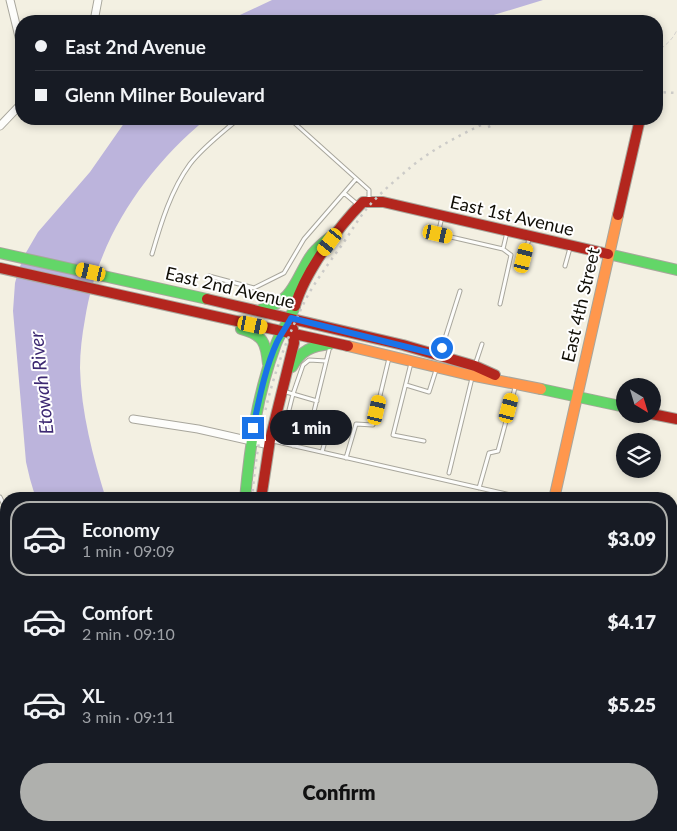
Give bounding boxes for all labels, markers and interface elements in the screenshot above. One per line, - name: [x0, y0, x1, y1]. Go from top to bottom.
- text: East 2nd Avenue: [65, 35, 206, 58]
- text: Glenn Milner Boulevard: [65, 83, 265, 106]
- street label: East 1st Avenue: [448, 190, 576, 240]
- car: [421, 223, 454, 245]
- car: [314, 226, 345, 258]
- car: [513, 242, 534, 274]
- street label: East 4th Street: [556, 245, 604, 364]
- car: [74, 261, 107, 283]
- street label: East 2nd Avenue: [163, 261, 297, 313]
- car: [236, 315, 269, 335]
- water label: Etowah River: [24, 330, 57, 436]
- route start: [431, 337, 453, 359]
- north arrow: [616, 378, 661, 422]
- map controls: [616, 378, 661, 478]
- car: [497, 392, 520, 424]
- car: [366, 394, 387, 426]
- callout: 1 min: [270, 410, 353, 446]
- route end: [242, 417, 264, 439]
- text: 1 min: [291, 418, 331, 437]
- button: layers: [616, 433, 661, 478]
- icon: car: [22, 516, 67, 561]
- text: Economy: [82, 518, 160, 541]
- text: $3.09: [607, 527, 656, 550]
- text: 1 min · 09:09: [82, 541, 175, 560]
- icon: car: [22, 599, 67, 644]
- text: Comfort: [82, 601, 153, 624]
- text: $4.17: [607, 610, 656, 633]
- text: 2 min · 09:10: [82, 624, 175, 643]
- icon: car: [22, 682, 67, 727]
- text: XL: [82, 684, 105, 707]
- text: $5.25: [607, 693, 656, 716]
- text: 3 min · 09:11: [82, 707, 175, 726]
- button: Confirm: [20, 763, 658, 821]

